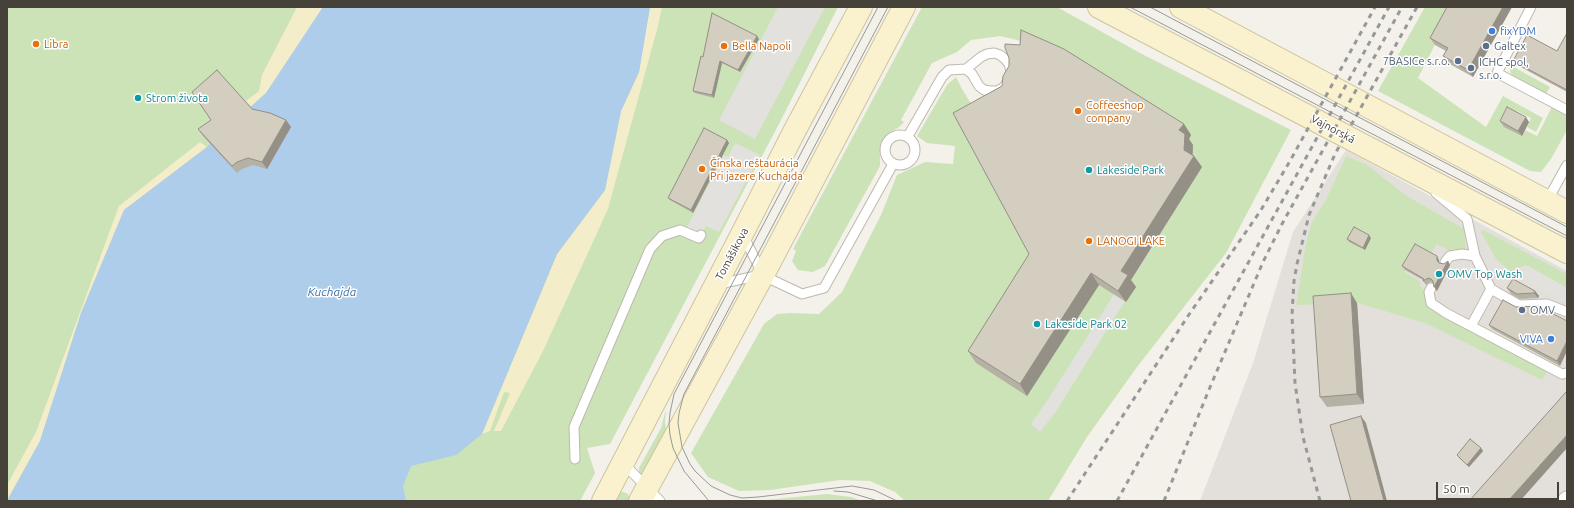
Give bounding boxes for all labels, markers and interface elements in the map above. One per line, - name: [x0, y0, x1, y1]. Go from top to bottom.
- place label: fixYDM: [1500, 24, 1536, 38]
- marker: fixYDM: [1487, 26, 1497, 36]
- place label: Libra: [44, 37, 69, 51]
- marker: Libra: [31, 39, 41, 49]
- place label: Bella Napoli: [732, 39, 791, 53]
- place label: Galtex: [1494, 39, 1526, 53]
- marker: Bella Napoli: [719, 41, 729, 51]
- marker: Galtex: [1481, 41, 1491, 51]
- place label: 7BASICe s.r.o.: [1383, 54, 1450, 68]
- place label: ICHC spol, s.r.o.: [1479, 55, 1529, 81]
- marker: 7BASICe s.r.o.: [1453, 56, 1463, 66]
- marker: ICHC spol, s.r.o.: [1466, 63, 1476, 73]
- place label: Strom života: [146, 91, 208, 105]
- marker: Strom života: [133, 93, 143, 103]
- place label: Coffeeshop company: [1086, 98, 1144, 124]
- marker: Coffeeshop company: [1073, 106, 1083, 116]
- street label: Vajnorská: [1309, 112, 1357, 146]
- place label: Čínska reštaurácia Pri jazere Kuchajda: [710, 156, 803, 182]
- place label: Lakeside Park: [1097, 163, 1164, 177]
- marker: Čínska reštaurácia Pri jazere Kuchajda: [697, 164, 707, 174]
- marker: Lakeside Park: [1084, 165, 1094, 175]
- street label: Tomášikova: [713, 226, 751, 282]
- place label: LANOGI LAKE: [1097, 234, 1165, 248]
- marker: LANOGI LAKE: [1084, 236, 1094, 246]
- place label: OMV Top Wash: [1447, 267, 1522, 281]
- marker: OMV Top Wash: [1434, 269, 1444, 279]
- water label: Kuchajda: [308, 285, 356, 299]
- place label: OMV: [1530, 303, 1555, 317]
- marker: OMV: [1517, 305, 1527, 315]
- place label: Lakeside Park 02: [1045, 317, 1127, 331]
- marker: Lakeside Park 02: [1032, 319, 1042, 329]
- place label: VIVA: [1520, 332, 1543, 346]
- marker: VIVA: [1546, 334, 1556, 344]
- scale bar: [1438, 474, 1561, 500]
- text: 50 m: [1443, 482, 1470, 495]

